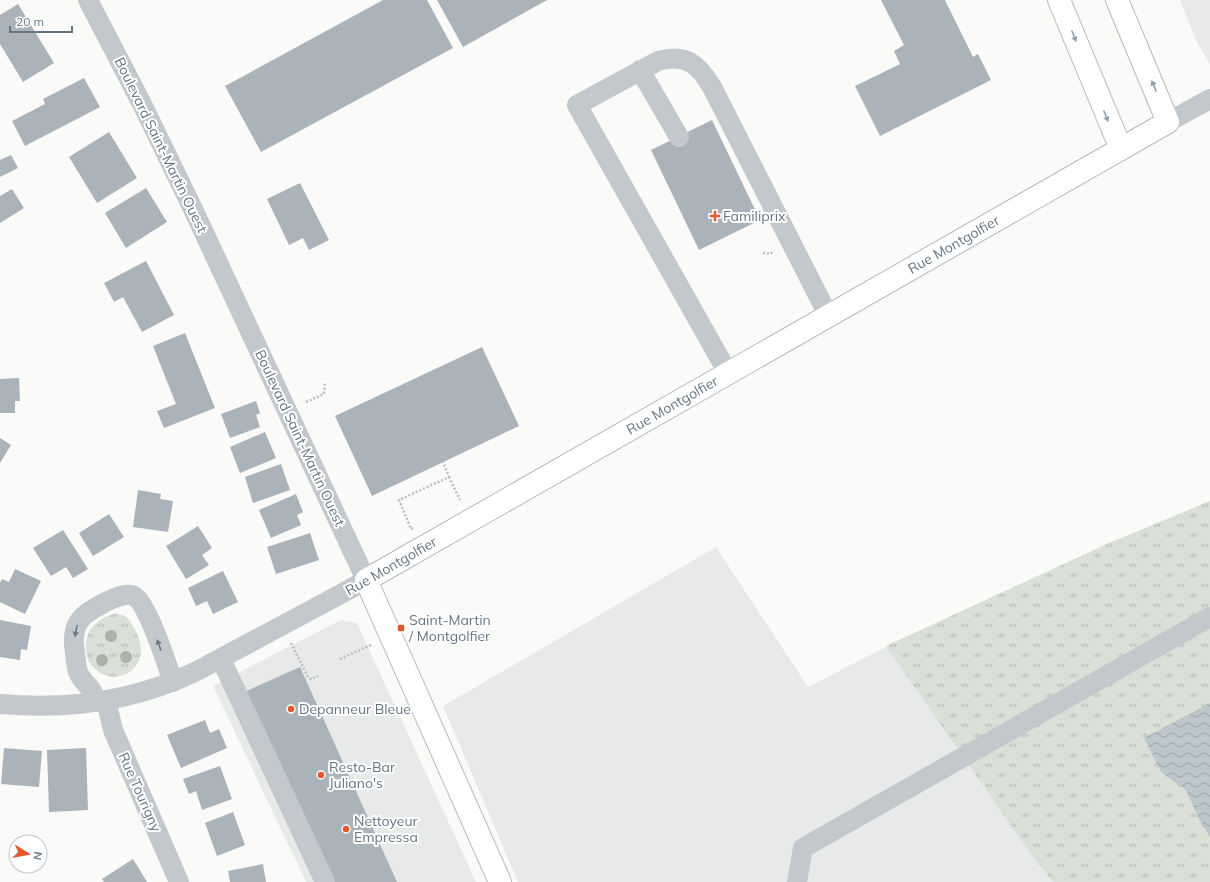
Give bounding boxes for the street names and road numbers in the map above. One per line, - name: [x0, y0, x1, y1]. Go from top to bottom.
- street label: Boulevard Saint-Martin Ouest: [111, 54, 211, 236]
- street label: Rue Montgolfier: [904, 211, 1003, 278]
- street label: Boulevard Saint-Martin Ouest: [251, 347, 349, 529]
- street label: Rue Montgolfier: [623, 371, 722, 438]
- street label: Rue Montgolfier: [342, 532, 441, 599]
- street label: Rue Tourigny: [115, 750, 166, 835]

